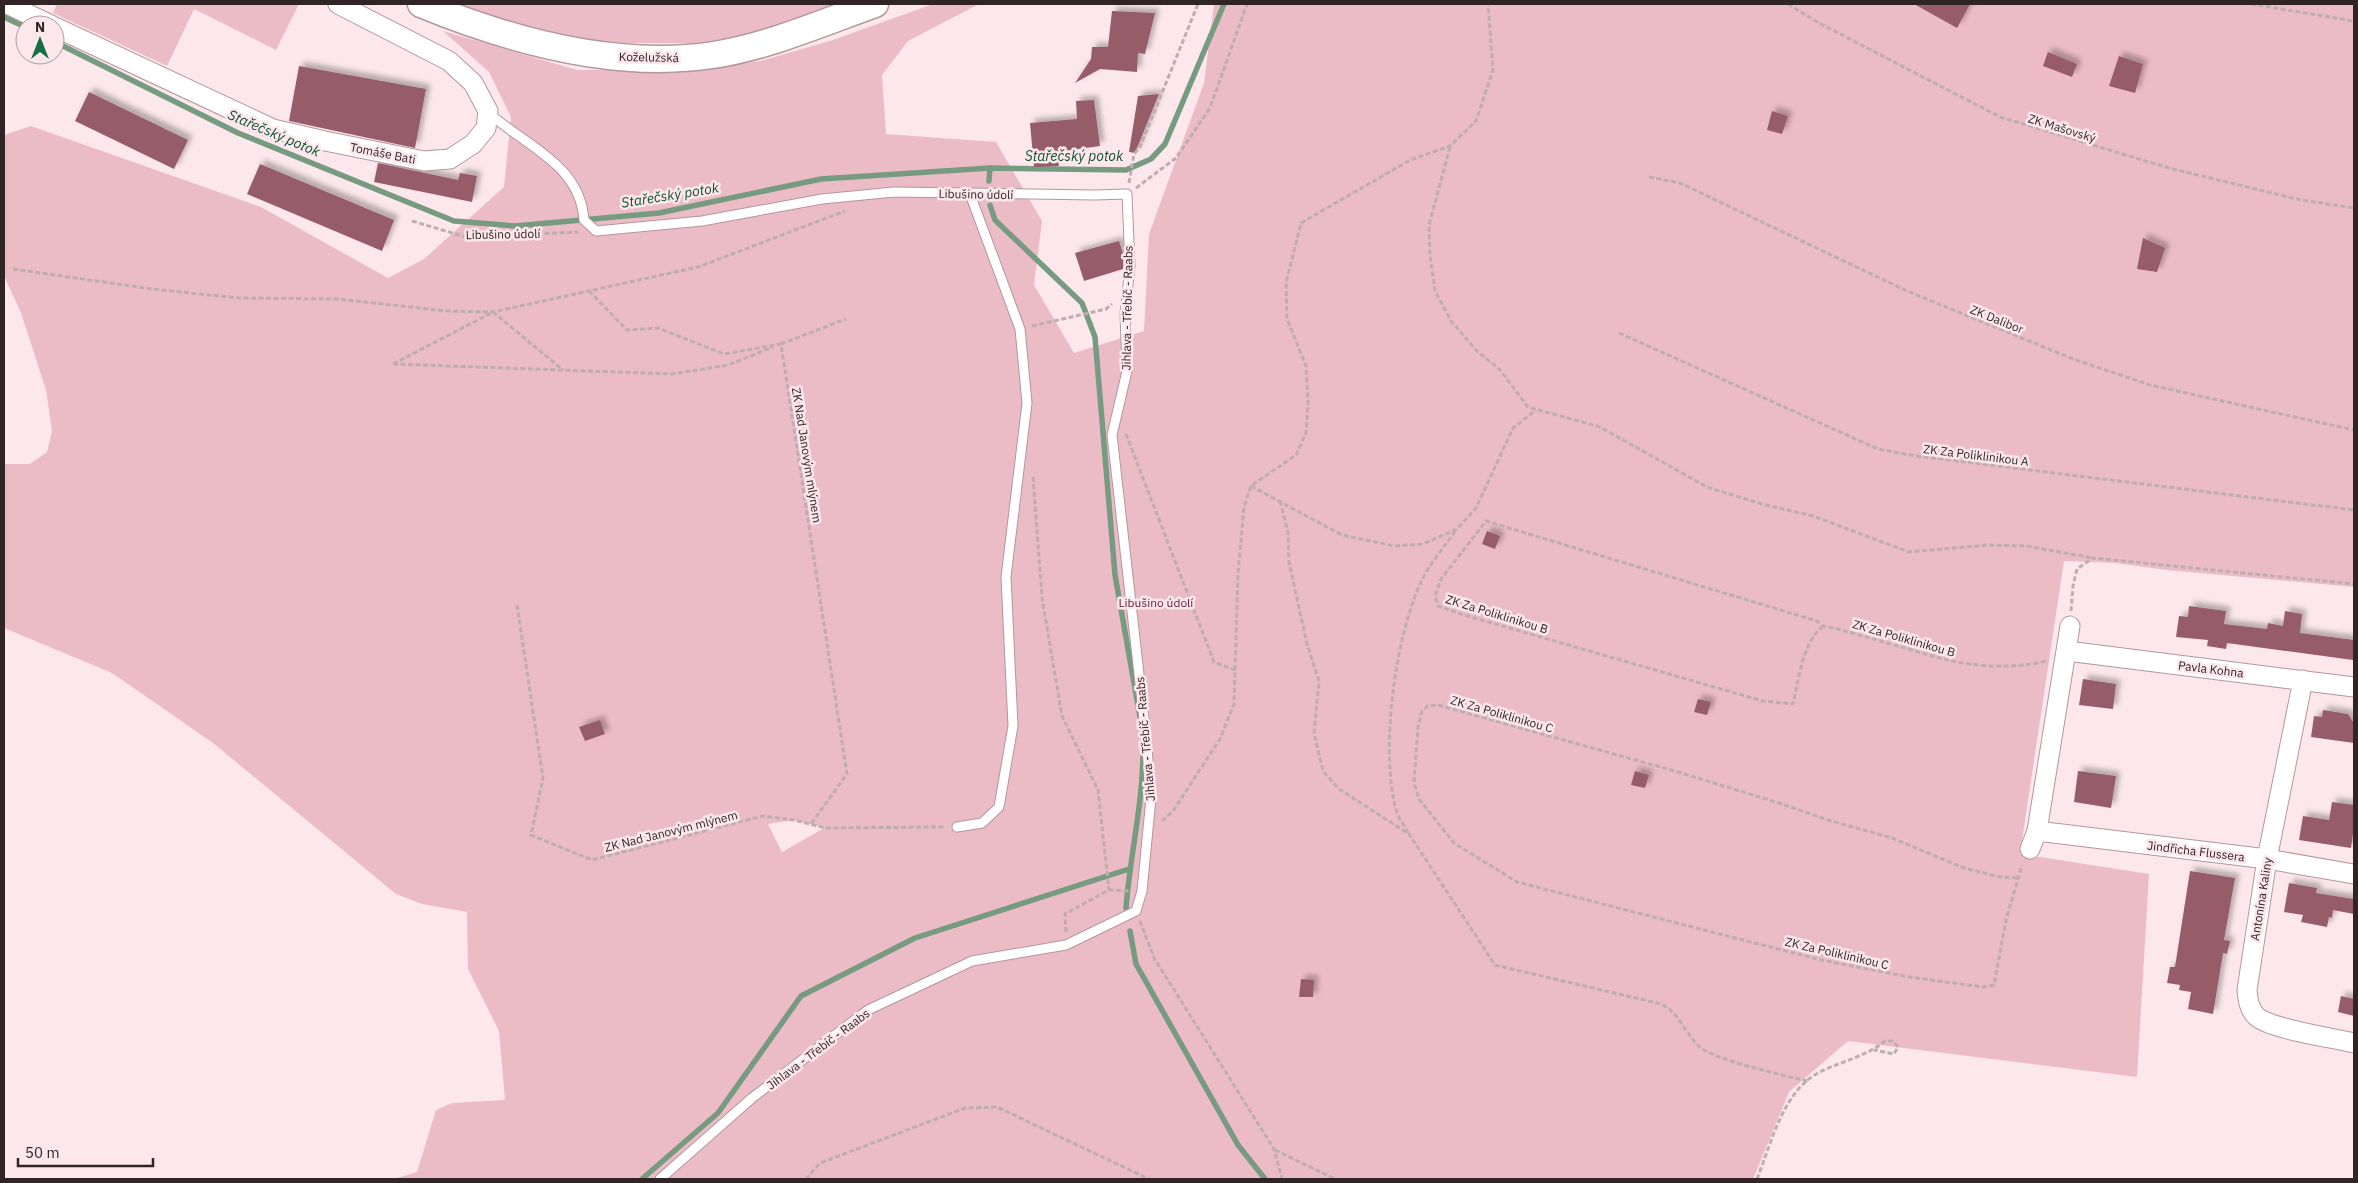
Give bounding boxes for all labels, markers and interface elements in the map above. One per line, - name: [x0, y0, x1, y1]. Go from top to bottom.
- north arrow: [15, 15, 65, 65]
- text: N: [35, 18, 45, 36]
- street label: Koželužská: [619, 49, 680, 65]
- water label: Stařečský potok: [225, 105, 324, 161]
- street label: ZK Mašovský: [2026, 111, 2098, 145]
- street label: Tomáše Bati: [349, 139, 417, 167]
- water label: Stařečský potok: [1025, 147, 1124, 165]
- water label: Stařečský potok: [620, 178, 721, 212]
- street label: Libušino údolí: [938, 186, 1014, 202]
- street label: Libušino údolí: [465, 226, 541, 242]
- street label: Jihlava - Třebíč - Raabs: [1118, 245, 1136, 371]
- street label: ZK Dalibor: [1968, 302, 2026, 337]
- street label: ZK Nad Janovým mlýnem: [789, 386, 825, 524]
- street label: ZK Za Poliklinikou A: [1922, 441, 2030, 469]
- street label: ZK Za Poliklinikou B: [1444, 591, 1550, 637]
- park label: Libušino údolí: [1119, 595, 1193, 610]
- street label: ZK Za Poliklinikou B: [1851, 616, 1957, 660]
- street label: Pavla Kohna: [2177, 658, 2245, 681]
- street label: Jihlava - Třebíč - Raabs: [1132, 676, 1158, 802]
- street label: ZK Za Poliklinikou C: [1449, 692, 1556, 736]
- street label: ZK Nad Janovým mlýnem: [603, 807, 739, 855]
- street label: Jindřicha Flussera: [2146, 838, 2246, 864]
- street label: Antonína Kaliny: [2247, 856, 2275, 942]
- street label: ZK Za Poliklinikou C: [1784, 934, 1891, 972]
- street label: Jihlava - Třebíč - Raabs: [764, 1005, 873, 1093]
- scale bar: [18, 1136, 152, 1168]
- text: 50 m: [25, 1143, 60, 1162]

